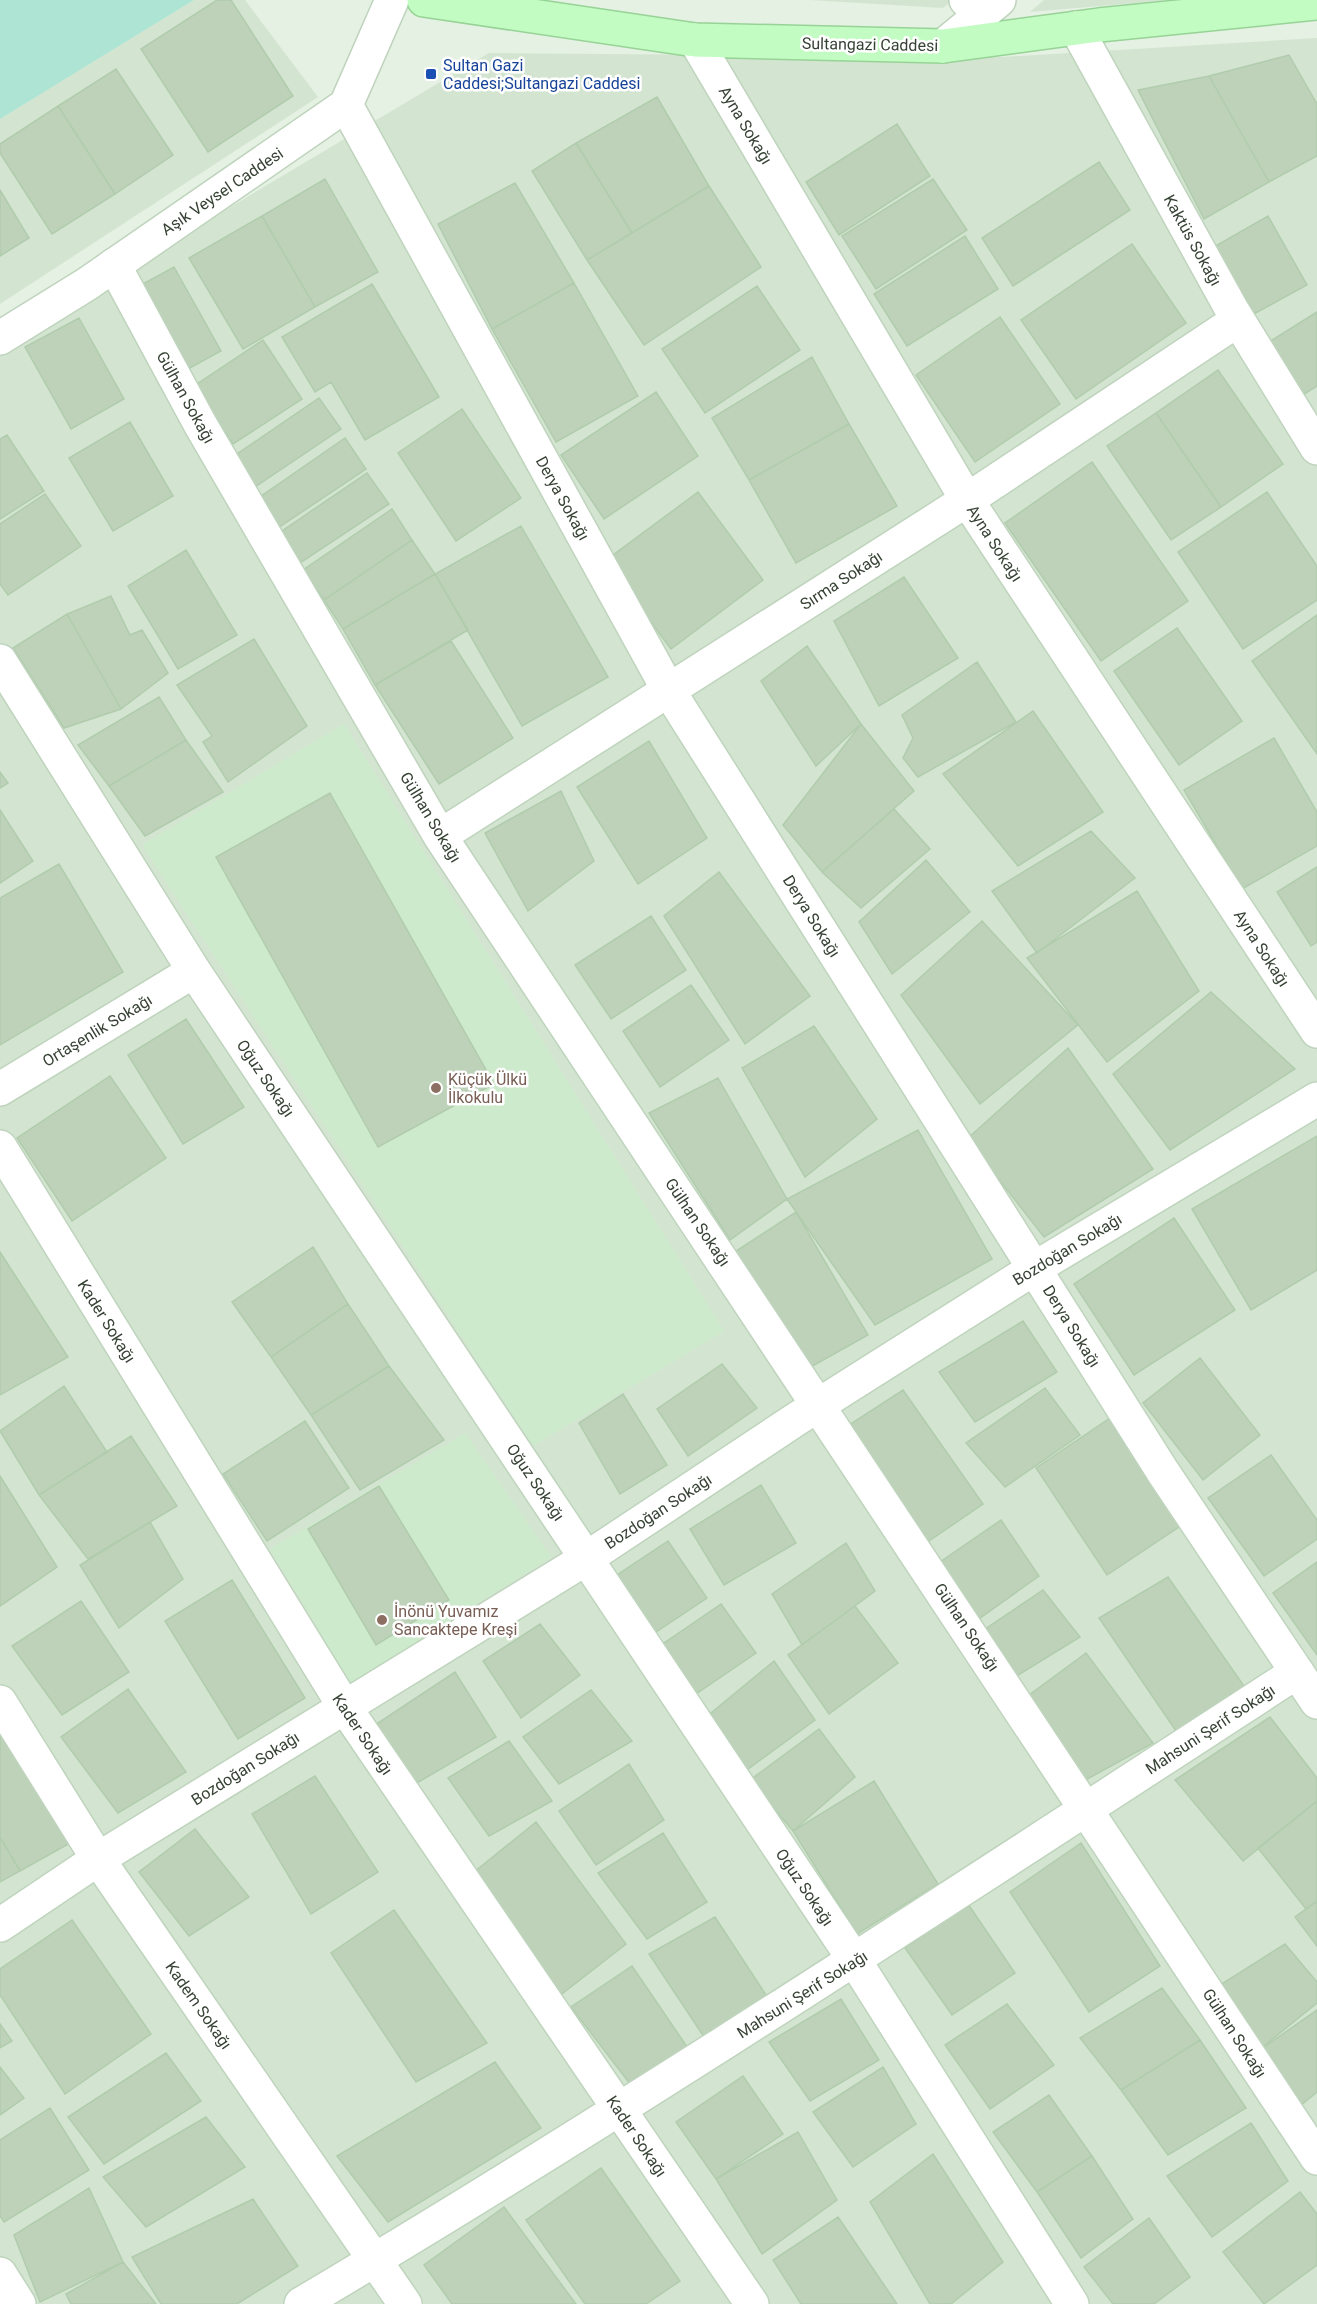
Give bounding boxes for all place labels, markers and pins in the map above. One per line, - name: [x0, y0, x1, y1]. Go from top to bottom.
- place label: Sultan Gazi Caddesi;Sultangazi Caddesi: [443, 56, 640, 93]
- marker: Sultan Gazi Caddesi;Sultangazi Caddesi: [424, 67, 438, 81]
- place label: Küçük Ülkü İlkokulu: [448, 1070, 527, 1107]
- marker: Küçük Ülkü İlkokulu: [429, 1081, 443, 1095]
- place label: İnönü Yuvamız Sancaktepe Kreşi: [394, 1602, 517, 1639]
- marker: İnönü Yuvamız Sancaktepe Kreşi: [375, 1613, 389, 1627]

